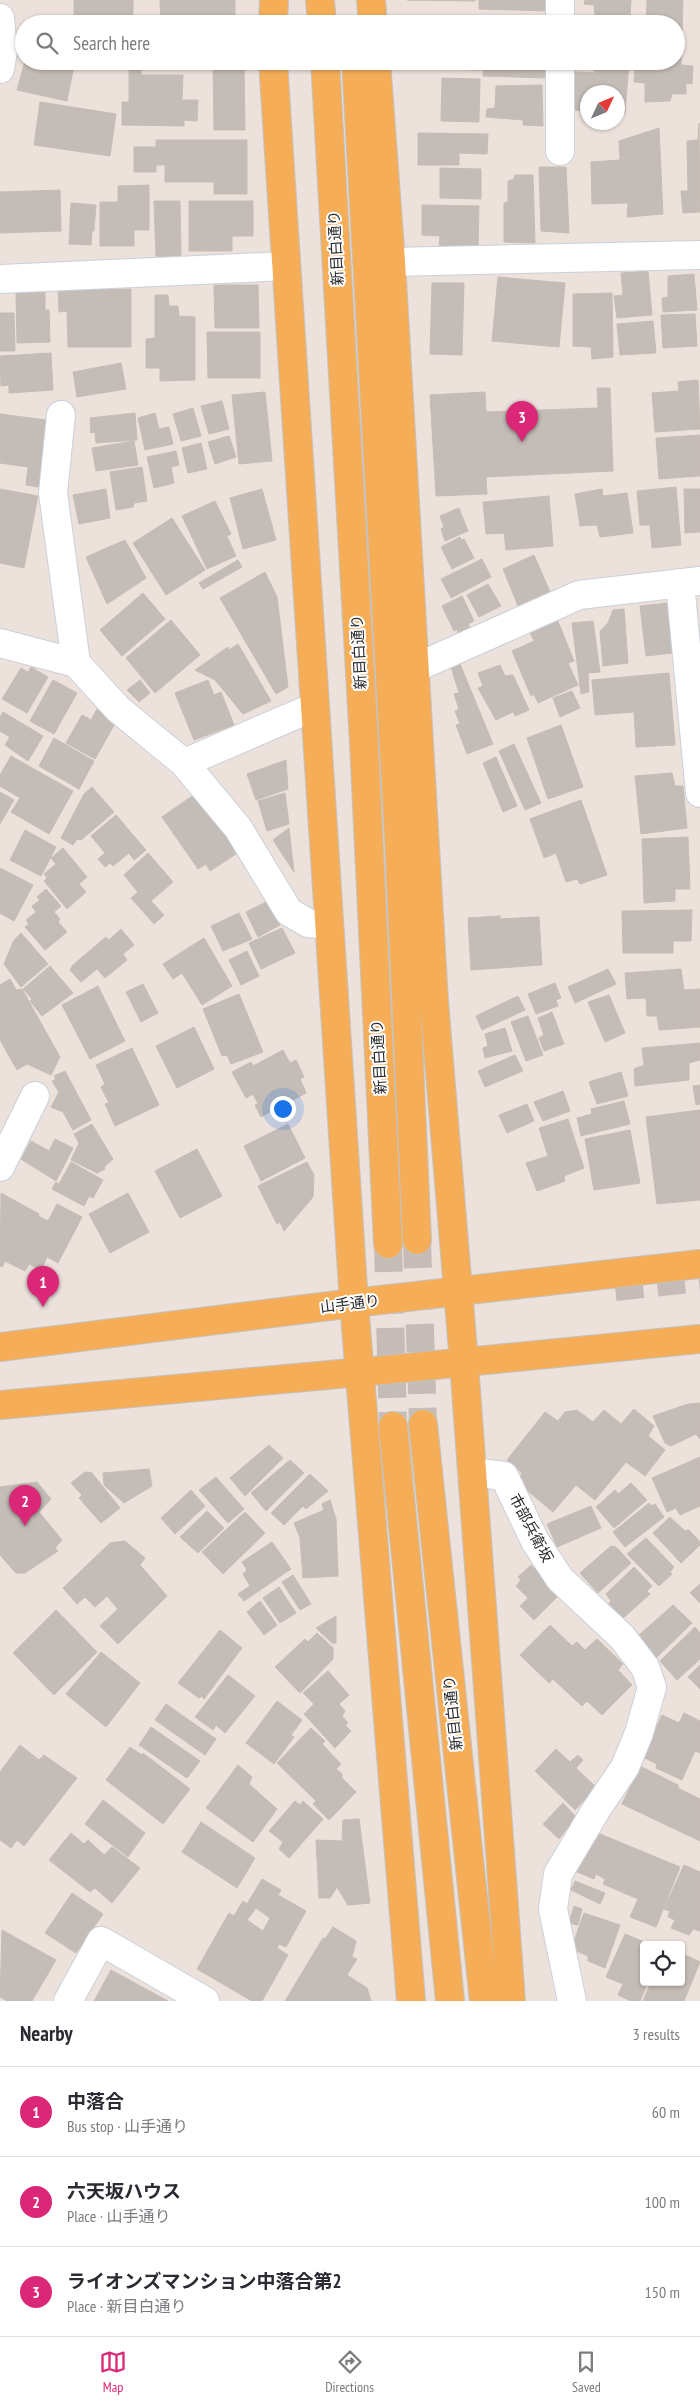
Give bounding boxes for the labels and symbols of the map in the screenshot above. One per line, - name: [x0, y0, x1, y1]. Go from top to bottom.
- north arrow: [580, 85, 625, 130]
- street label: 新目白通り: [324, 210, 347, 286]
- pin: 3: [506, 401, 538, 442]
- street label: 新目白通り: [347, 614, 370, 690]
- street label: 新目白通り: [367, 1019, 390, 1095]
- your location: [270, 1096, 296, 1122]
- pin: 1: [27, 1266, 59, 1307]
- street label: 山手通り: [319, 1290, 381, 1317]
- pin: 2: [9, 1485, 41, 1526]
- street label: 市部兵衛坂: [505, 1490, 557, 1565]
- street label: 新目白通り: [439, 1675, 466, 1751]

